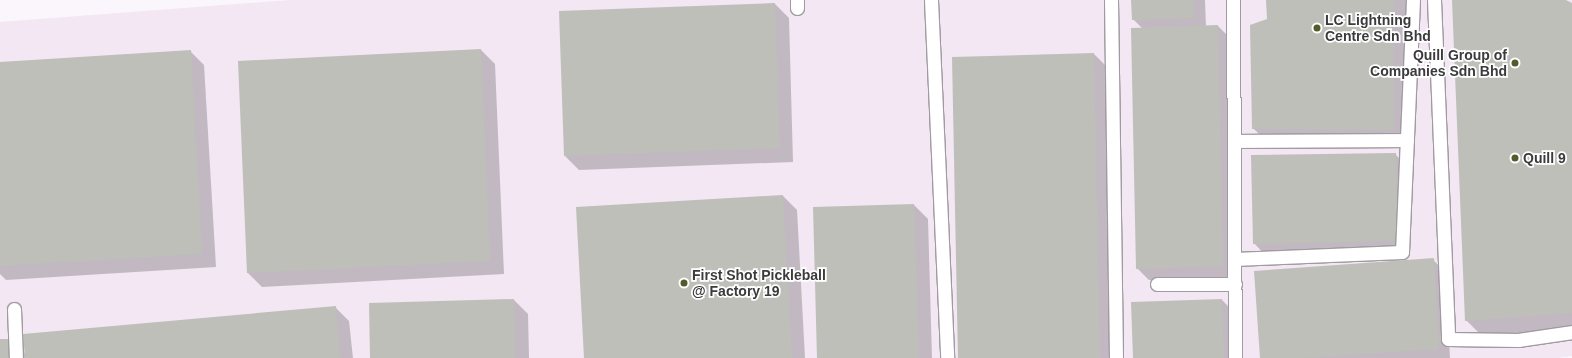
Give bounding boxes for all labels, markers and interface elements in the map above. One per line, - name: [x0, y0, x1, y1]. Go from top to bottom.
- place label: LC Lightning Centre Sdn Bhd: [1325, 12, 1431, 44]
- marker: LC Lightning Centre Sdn Bhd: [1312, 23, 1322, 33]
- place label: Quill Group of Companies Sdn Bhd: [1370, 47, 1507, 80]
- marker: Quill Group of Companies Sdn Bhd: [1510, 58, 1520, 68]
- place label: Quill 9: [1523, 150, 1566, 166]
- marker: Quill 9: [1510, 153, 1520, 163]
- place label: First Shot Pickleball @ Factory 19: [692, 267, 826, 300]
- marker: First Shot Pickleball @ Factory 19: [679, 278, 689, 288]

